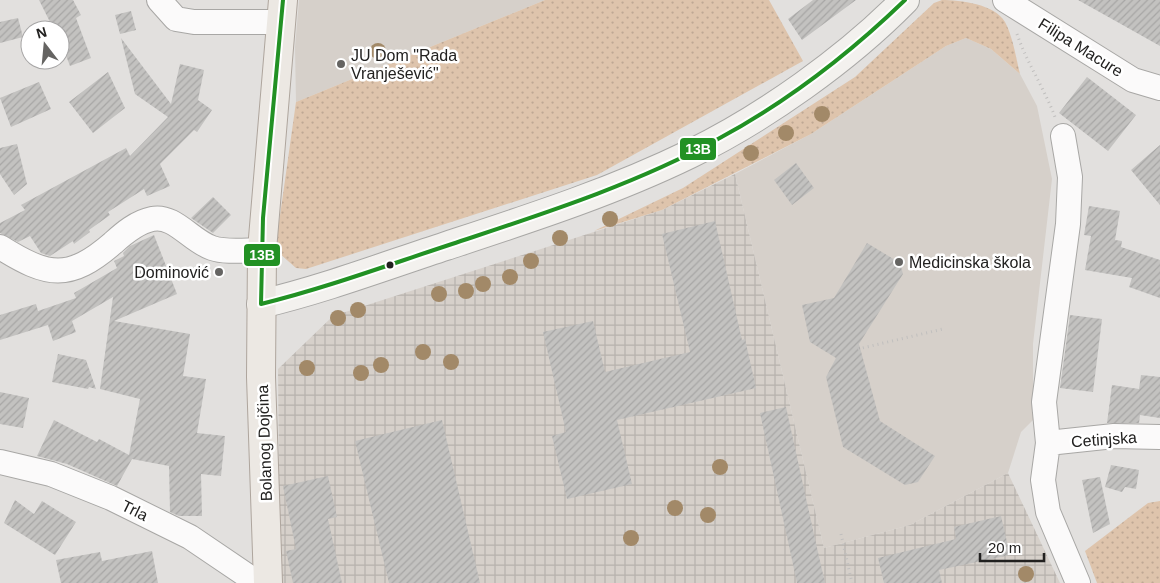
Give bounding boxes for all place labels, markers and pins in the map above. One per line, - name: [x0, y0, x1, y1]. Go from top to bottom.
- place label: JU Dom "Rada Vranješević": [351, 47, 457, 82]
- marker: JU Dom "Rada Vranješević": [335, 58, 347, 70]
- place label: Medicinska škola: [909, 254, 1031, 271]
- marker: Medicinska škola: [893, 256, 905, 268]
- unlabelled marker: [385, 260, 395, 270]
- place label: Dominović: [134, 264, 209, 281]
- marker: Dominović: [213, 266, 225, 278]

